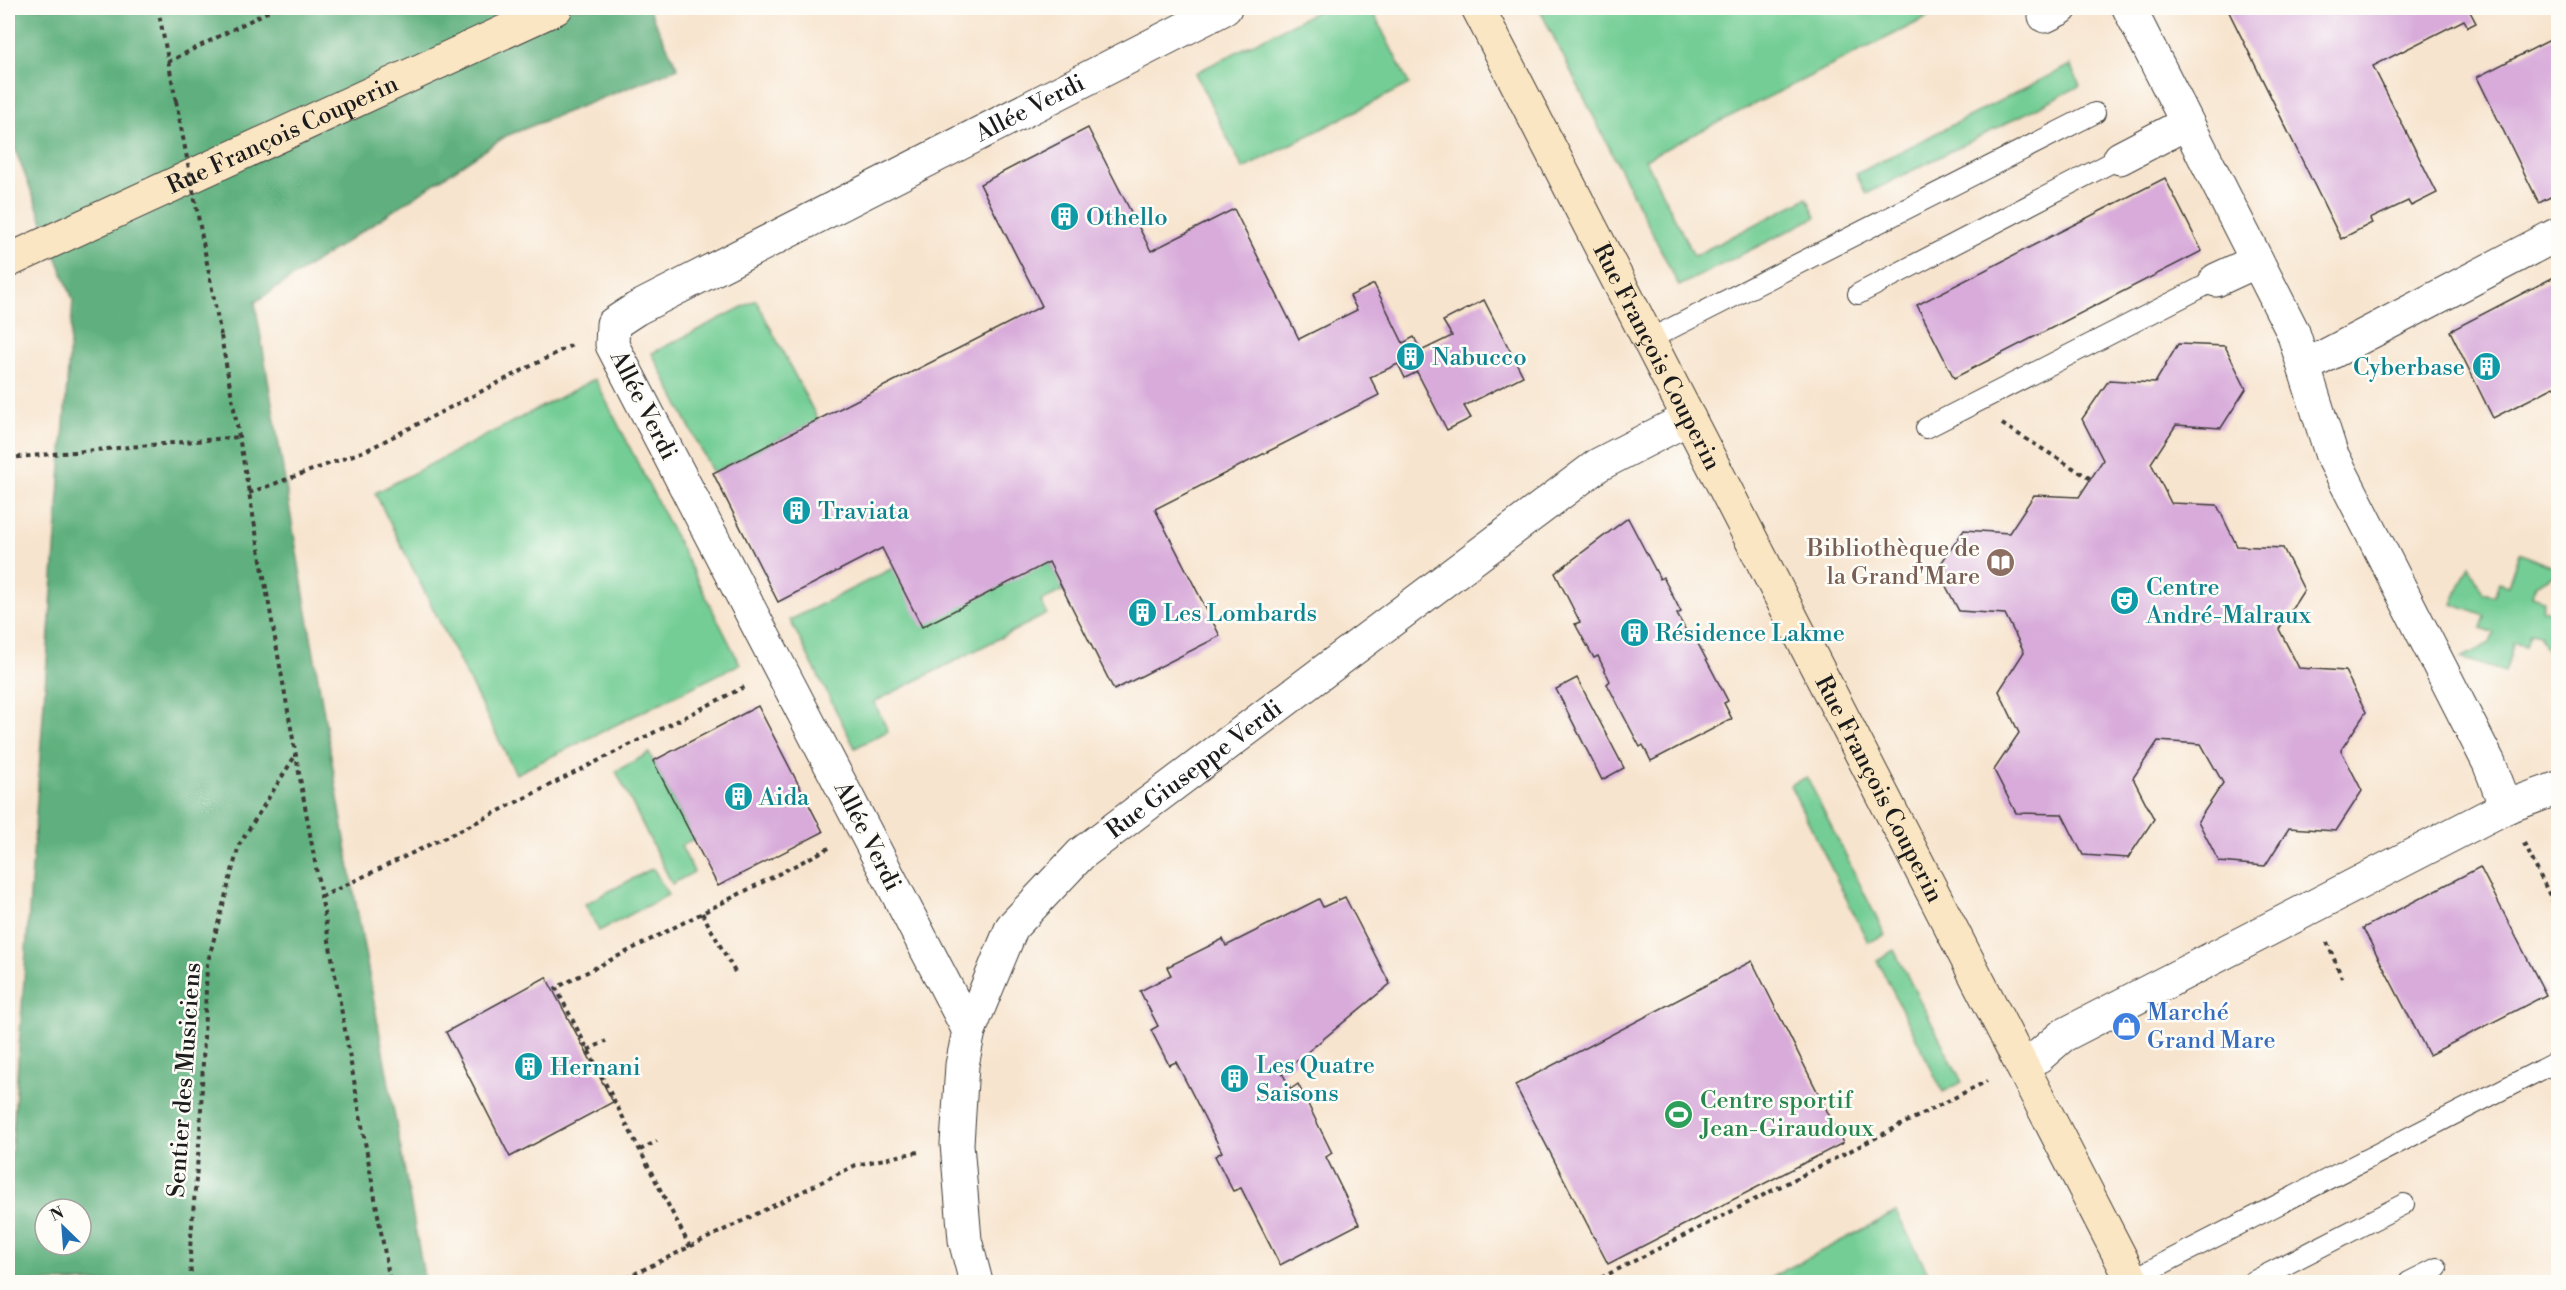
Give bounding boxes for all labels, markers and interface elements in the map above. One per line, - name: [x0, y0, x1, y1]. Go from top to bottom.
- street label: Allée Verdi: [970, 68, 1090, 150]
- street label: Rue François Couperin: [162, 69, 403, 202]
- building icon: Othello: [1049, 201, 1081, 233]
- place label: Othello: [1086, 203, 1168, 233]
- street label: Rue François Couperin: [1586, 238, 1727, 476]
- building icon: Nabucco: [1395, 341, 1427, 373]
- place label: Nabucco: [1432, 343, 1527, 373]
- street label: Allée Verdi: [602, 345, 683, 465]
- building icon: Cyberbase: [2470, 351, 2502, 383]
- place label: Cyberbase: [2353, 353, 2465, 383]
- building icon: Traviata: [781, 495, 813, 527]
- place label: Traviata: [818, 497, 910, 527]
- place label: Bibliothèque de la Grand'Mare: [1806, 534, 1980, 592]
- library icon: Bibliothèque de la Grand'Mare: [1985, 546, 2017, 578]
- place label: Centre André-Malraux: [2145, 573, 2312, 631]
- theatre icon: Centre André-Malraux: [2109, 585, 2141, 617]
- building icon: Les Lombards: [1126, 597, 1158, 629]
- place label: Les Lombards: [1163, 599, 1317, 629]
- building icon: Résidence Lakme: [1618, 617, 1650, 649]
- place label: Résidence Lakme: [1655, 619, 1845, 649]
- street label: Rue François Couperin: [1808, 671, 1949, 908]
- street label: Rue Giuseppe Verdi: [1100, 694, 1289, 846]
- street label: Allée Verdi: [826, 776, 907, 896]
- building icon: Aida: [722, 781, 754, 813]
- place label: Aida: [758, 783, 810, 813]
- street label: Sentier des Musiciens: [162, 962, 208, 1199]
- place label: Marché Grand Mare: [2147, 998, 2276, 1056]
- shop icon: Marché Grand Mare: [2110, 1010, 2142, 1042]
- building icon: Hernani: [513, 1051, 545, 1083]
- place label: Les Quatre Saisons: [1256, 1051, 1375, 1109]
- place label: Hernani: [550, 1053, 641, 1083]
- building icon: Les Quatre Saisons: [1219, 1063, 1251, 1095]
- place label: Centre sportif Jean-Giraudoux: [1699, 1086, 1874, 1144]
- sports icon: Centre sportif Jean-Giraudoux: [1663, 1098, 1695, 1130]
- north arrow: [33, 1197, 93, 1257]
- text: N: [47, 1202, 67, 1226]

